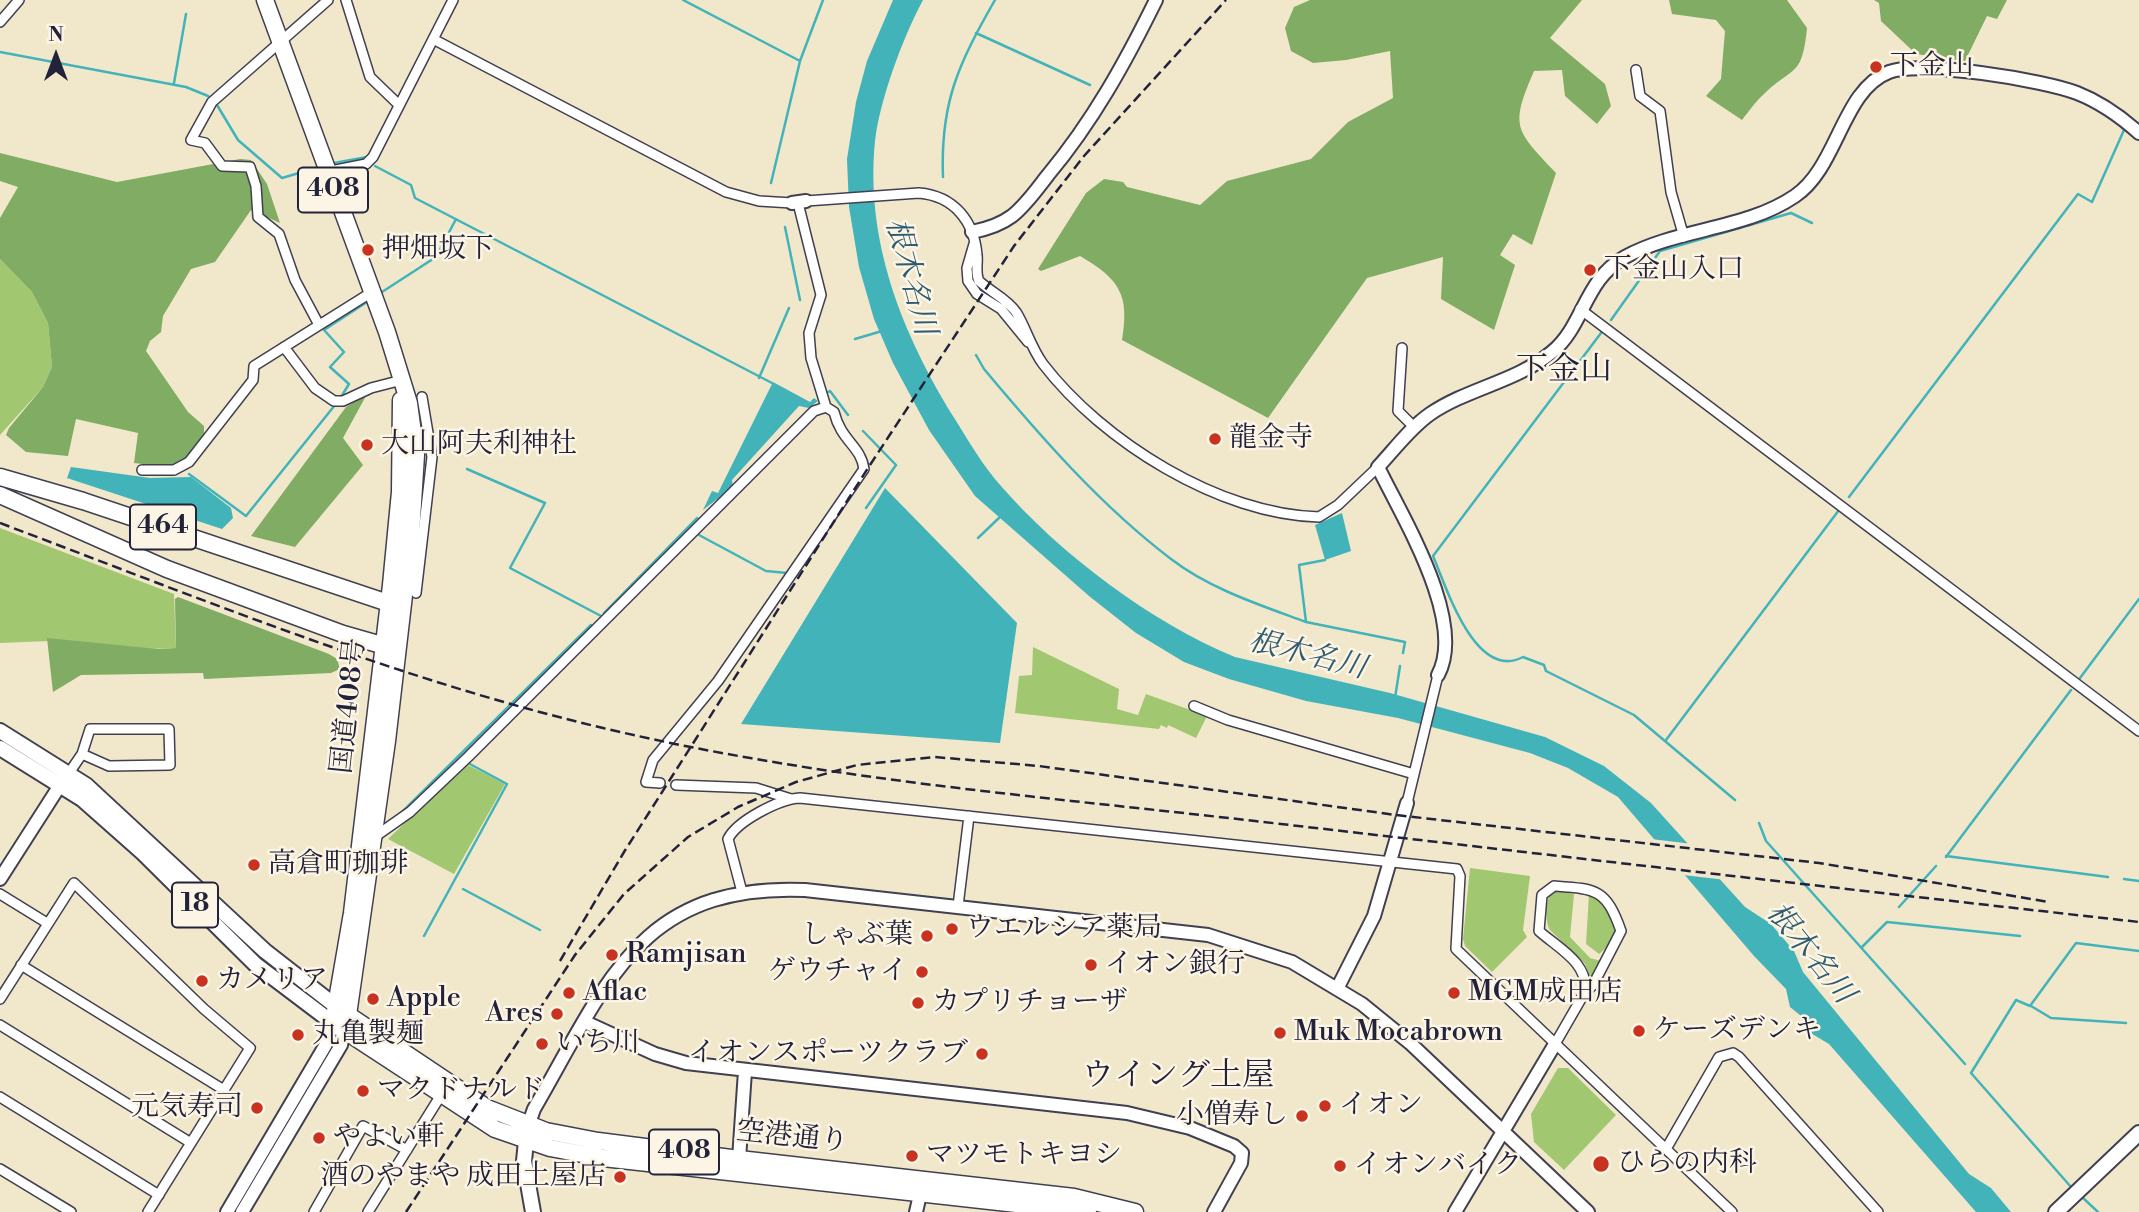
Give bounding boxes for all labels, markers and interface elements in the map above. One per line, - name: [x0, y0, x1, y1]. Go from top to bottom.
- north arrow: [21, 21, 91, 91]
- text: N: [48, 23, 64, 47]
- place label: 下金山: [1890, 50, 1974, 84]
- marker: 下金山: [1868, 59, 1884, 75]
- road number: 408: [298, 168, 368, 212]
- water label: 根木名川: [876, 214, 942, 340]
- place label: 押畑坂下: [382, 233, 494, 267]
- marker: 押畑坂下: [360, 242, 376, 258]
- place label: 下金山入口: [1604, 253, 1744, 287]
- marker: 下金山入口: [1582, 262, 1598, 278]
- district label: 下金山: [1516, 352, 1612, 390]
- place label: 龍金寺: [1229, 422, 1313, 456]
- place label: 大山阿夫利神社: [381, 428, 577, 462]
- marker: 龍金寺: [1207, 431, 1223, 447]
- marker: 大山阿夫利神社: [359, 437, 375, 453]
- road number: 464: [130, 505, 196, 550]
- water label: 根木名川: [1244, 624, 1370, 688]
- street label: 国道408号: [326, 636, 374, 776]
- place label: 高倉町珈琲: [268, 848, 408, 882]
- marker: 高倉町珈琲: [246, 857, 262, 873]
- road number: 18: [172, 882, 218, 928]
- water label: 根木名川: [1757, 896, 1861, 1012]
- place label: ウエルシア薬局: [966, 912, 1162, 946]
- place label: しゃぶ葉: [801, 919, 913, 953]
- marker: ウエルシア薬局: [944, 921, 960, 937]
- marker: しゃぶ葉: [919, 928, 935, 944]
- place label: Ramjisan: [626, 938, 746, 972]
- marker: Ramjisan: [604, 947, 620, 963]
- place label: イオン銀行: [1105, 948, 1245, 982]
- place label: ゲウチャイ: [768, 955, 908, 989]
- marker: イオン銀行: [1083, 957, 1099, 973]
- place label: カメリア: [216, 964, 328, 998]
- marker: ゲウチャイ: [914, 964, 930, 980]
- marker: カメリア: [194, 973, 210, 989]
- place label: Aflac: [583, 976, 647, 1010]
- place label: MGM成田店: [1468, 976, 1622, 1010]
- place label: Apple: [387, 982, 461, 1016]
- marker: Aflac: [561, 985, 577, 1001]
- marker: MGM成田店: [1446, 985, 1462, 1001]
- place label: カプリチョーザ: [932, 986, 1128, 1020]
- marker: Apple: [365, 991, 381, 1007]
- marker: カプリチョーザ: [910, 995, 926, 1011]
- place label: Ares: [486, 997, 543, 1031]
- marker: Ares: [549, 1006, 565, 1022]
- place label: ケーズデンキ: [1653, 1014, 1821, 1048]
- place label: Muk Mocabrown: [1294, 1016, 1503, 1050]
- place label: 丸亀製麺: [312, 1018, 424, 1052]
- marker: ケーズデンキ: [1631, 1023, 1647, 1039]
- marker: Muk Mocabrown: [1272, 1025, 1288, 1041]
- marker: 丸亀製麺: [290, 1027, 306, 1043]
- place label: いち川: [556, 1027, 640, 1061]
- marker: いち川: [534, 1036, 550, 1052]
- place label: イオンスポーツクラブ: [688, 1037, 968, 1071]
- marker: イオンスポーツクラブ: [974, 1046, 990, 1062]
- district label: ウイング土屋: [1082, 1058, 1274, 1096]
- place label: マクドナルド: [377, 1074, 545, 1108]
- marker: マクドナルド: [355, 1083, 371, 1099]
- place label: イオン: [1339, 1089, 1423, 1123]
- place label: 元気寿司: [131, 1091, 243, 1125]
- marker: イオン: [1317, 1098, 1333, 1114]
- place label: 小僧寿し: [1176, 1099, 1288, 1133]
- marker: 元気寿司: [249, 1100, 265, 1116]
- marker: 小僧寿し: [1294, 1108, 1310, 1124]
- street label: 空港通り: [735, 1115, 849, 1161]
- place label: やよい軒: [333, 1121, 445, 1155]
- marker: やよい軒: [311, 1130, 327, 1146]
- road number: 408: [649, 1130, 719, 1175]
- place label: マツモトキヨシ: [926, 1139, 1122, 1173]
- place label: ひらの内科: [1617, 1147, 1757, 1181]
- marker: マツモトキヨシ: [904, 1148, 920, 1164]
- place label: イオンバイク: [1354, 1149, 1522, 1183]
- marker: ひらの内科: [1591, 1154, 1611, 1174]
- marker: イオンバイク: [1332, 1158, 1348, 1174]
- place label: 酒のやまや 成田土屋店: [320, 1160, 606, 1194]
- marker: 酒のやまや 成田土屋店: [612, 1169, 628, 1185]

